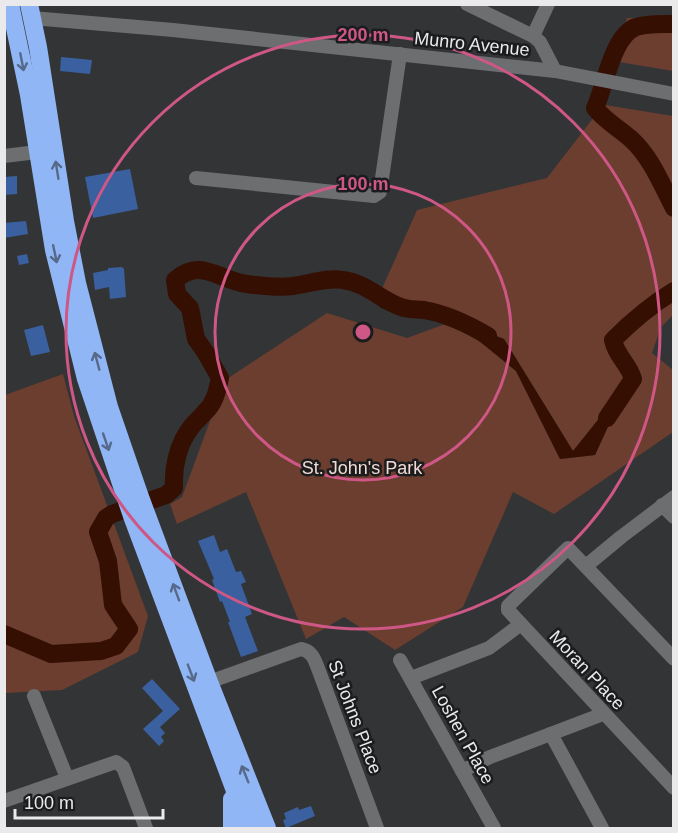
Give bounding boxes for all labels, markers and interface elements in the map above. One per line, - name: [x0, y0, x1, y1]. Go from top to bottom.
- text: 200 m: [337, 25, 389, 45]
- street label: Munro Avenue: [413, 28, 531, 60]
- one-way arrow: [17, 52, 28, 71]
- one-way arrow: [51, 161, 62, 181]
- text: 100 m: [337, 174, 389, 194]
- one-way arrow: [50, 244, 62, 263]
- centre of rings: [353, 322, 373, 342]
- one-way arrow: [90, 352, 102, 371]
- one-way arrow: [101, 432, 112, 451]
- park label: St. John's Park: [302, 458, 423, 478]
- one-way arrow: [169, 583, 180, 602]
- street label: Moran Place: [545, 626, 629, 714]
- street label: St Johns Place: [324, 657, 386, 777]
- one-way arrow: [186, 663, 197, 682]
- street label: Loshen Place: [428, 682, 498, 788]
- one-way arrow: [239, 766, 250, 784]
- scale bar: [15, 782, 164, 820]
- text: 100 m: [24, 793, 74, 813]

